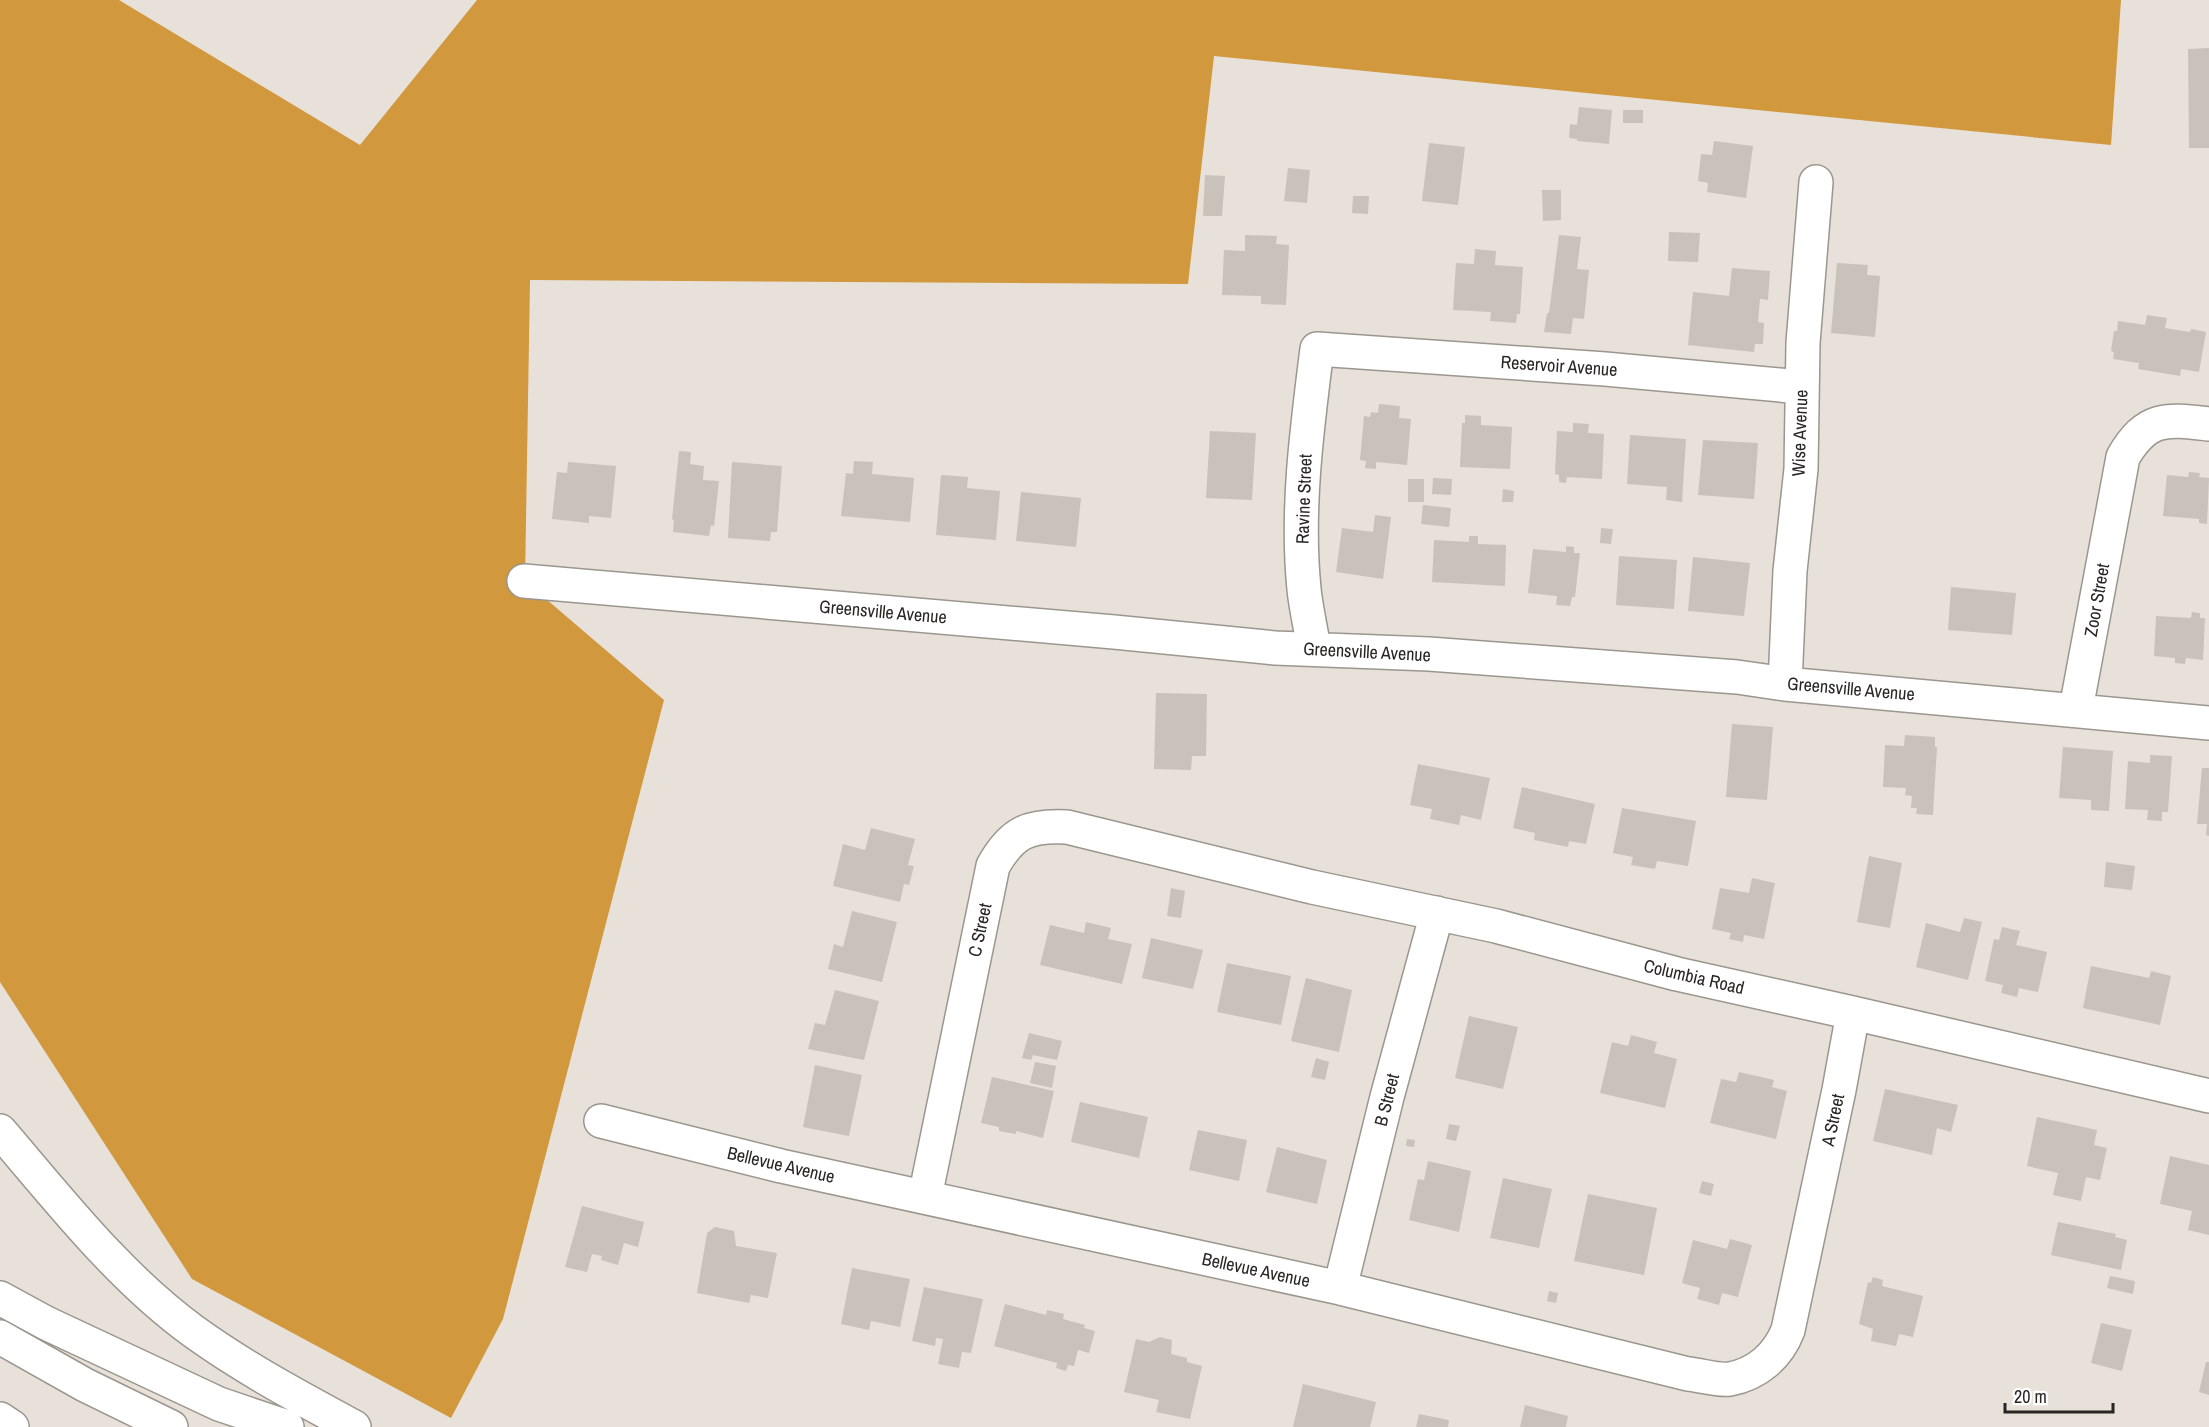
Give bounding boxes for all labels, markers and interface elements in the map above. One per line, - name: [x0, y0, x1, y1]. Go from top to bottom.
- street label: Reservoir Avenue: [1500, 349, 1618, 382]
- street label: Wise Avenue: [1785, 389, 1814, 477]
- street label: Ravine Street: [1289, 453, 1318, 545]
- street label: Zoor Street: [2078, 561, 2115, 638]
- street label: Greensville Avenue: [818, 593, 948, 630]
- street label: Greensville Avenue: [1303, 636, 1431, 667]
- street label: Greensville Avenue: [1786, 670, 1916, 707]
- street label: C Street: [962, 901, 997, 959]
- street label: Columbia Road: [1641, 953, 1747, 1000]
- street label: B Street: [1368, 1071, 1405, 1129]
- street label: A Street: [1815, 1092, 1850, 1149]
- street label: Bellevue Avenue: [725, 1140, 837, 1189]
- street label: Bellevue Avenue: [1200, 1246, 1312, 1293]
- scale bar: [2005, 1376, 2113, 1414]
- text: 20 m: [2014, 1384, 2047, 1409]

